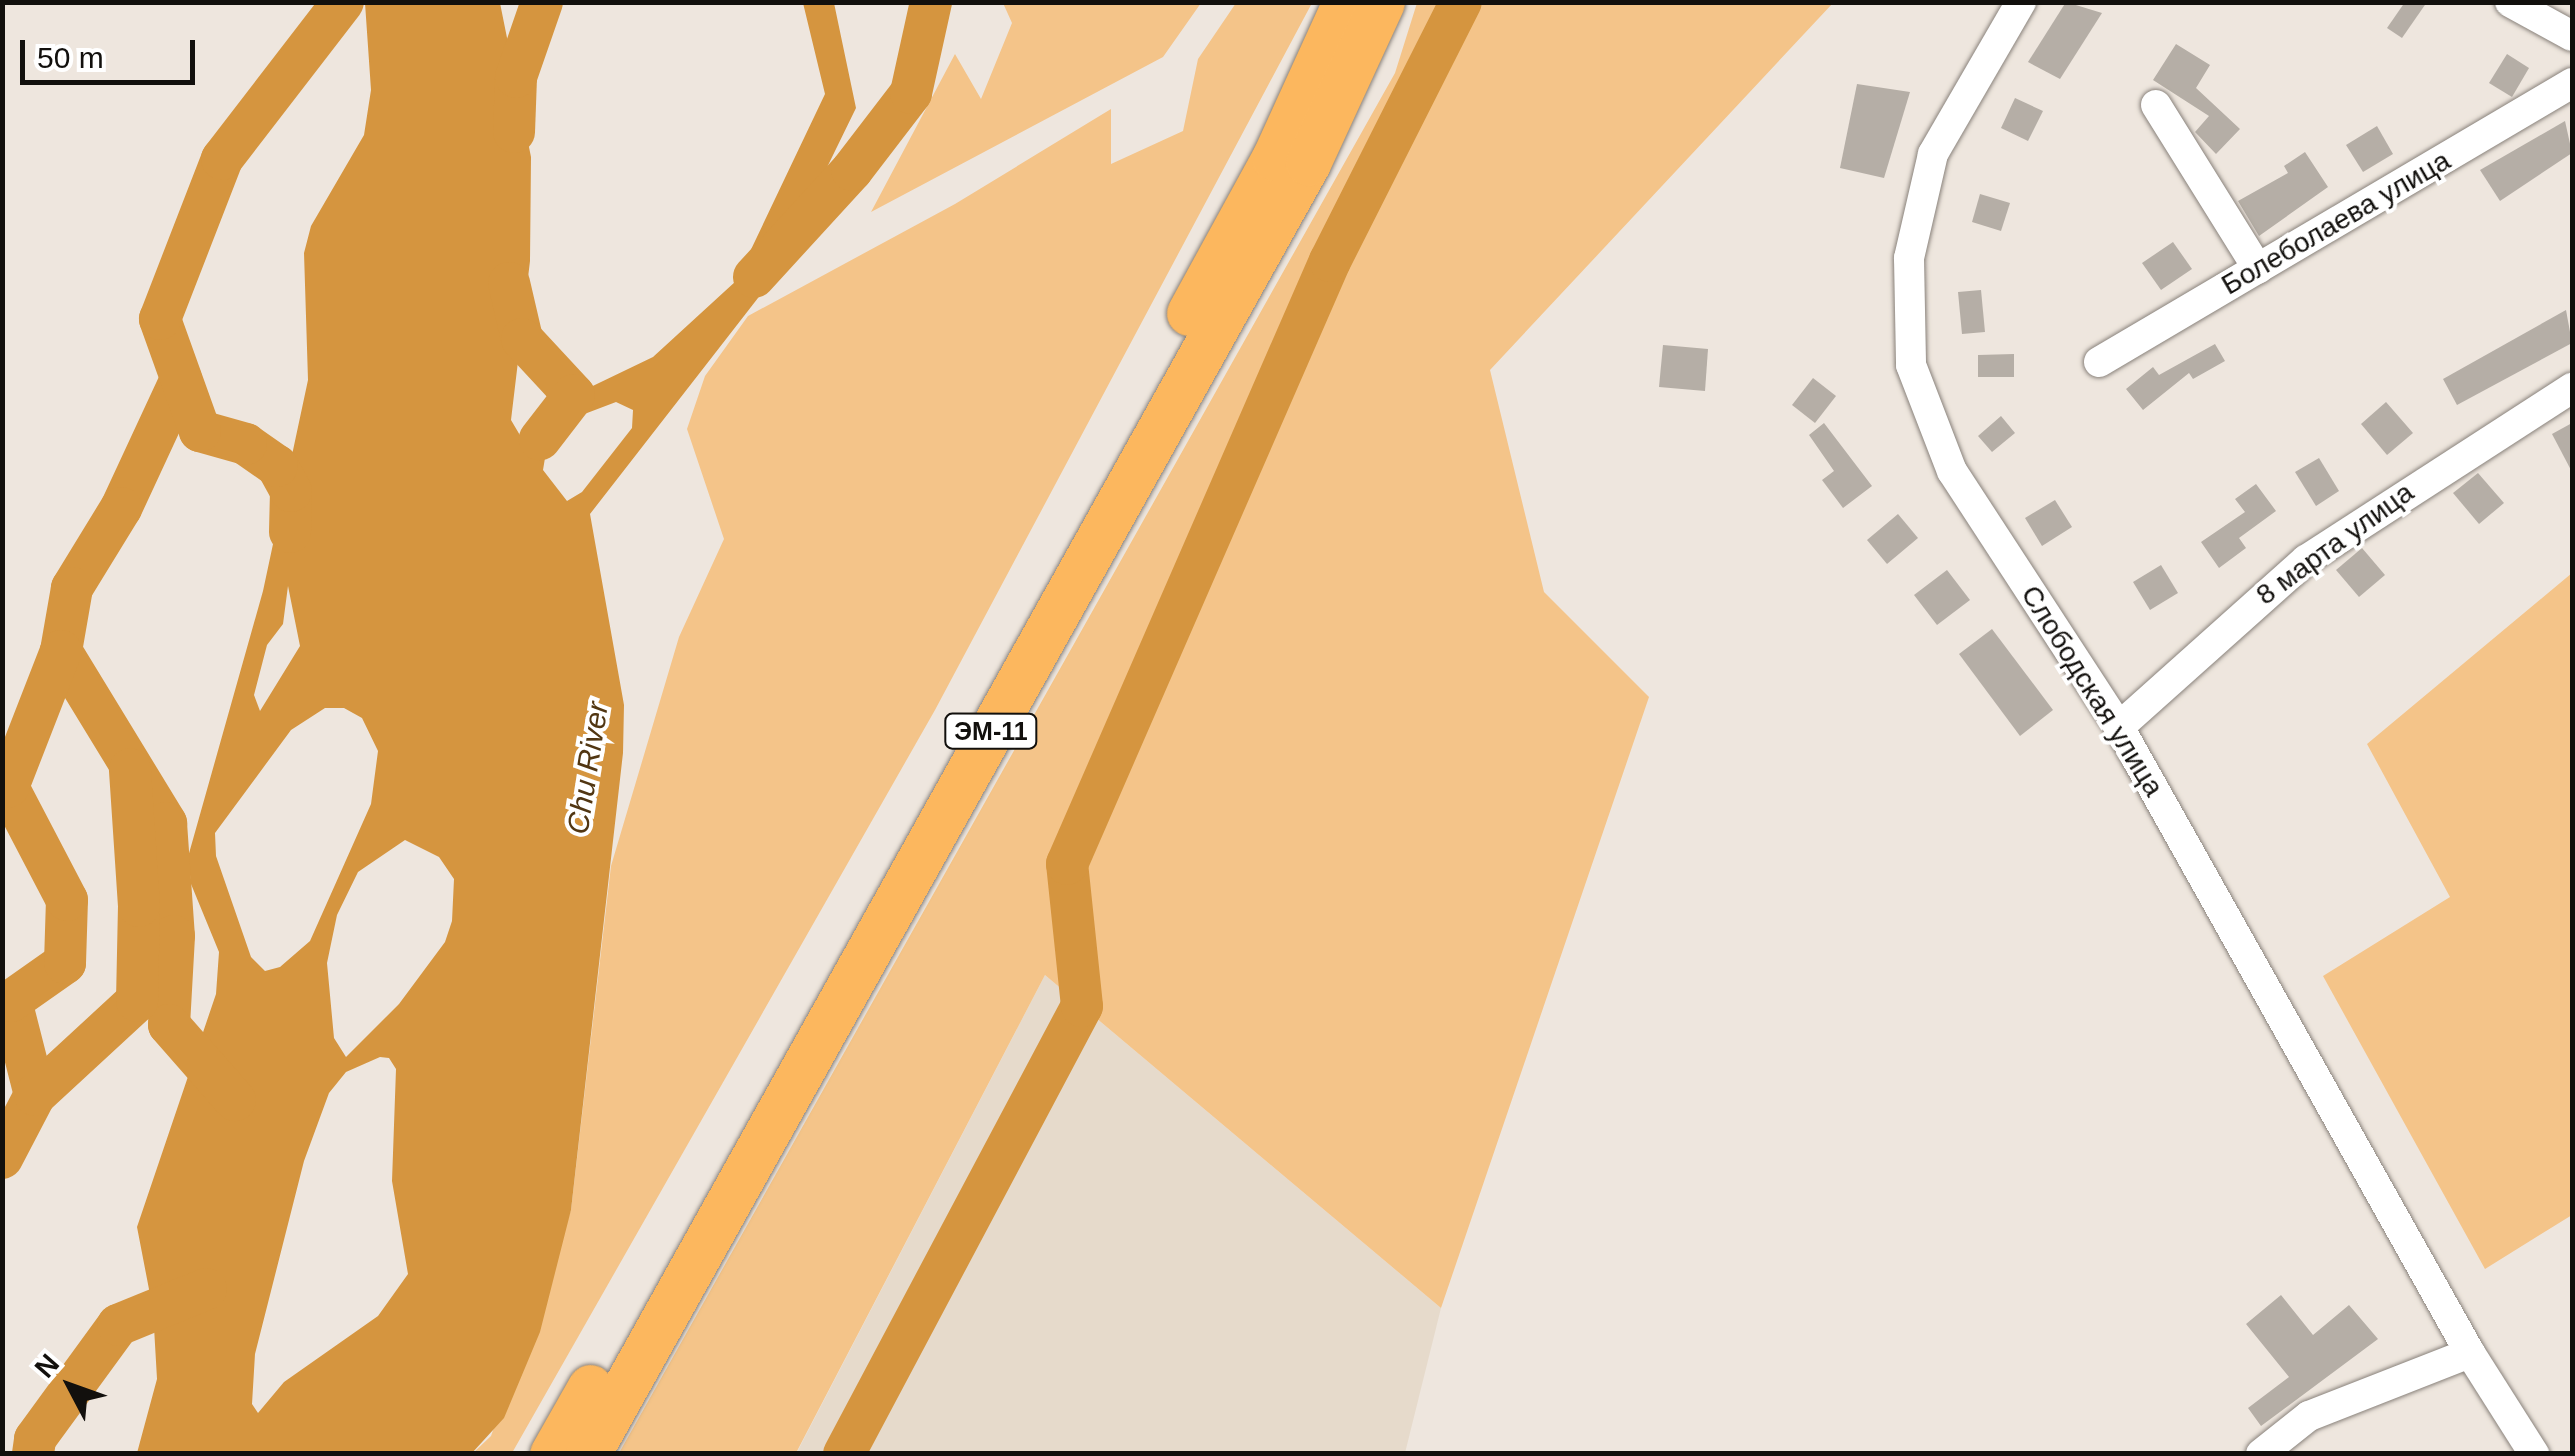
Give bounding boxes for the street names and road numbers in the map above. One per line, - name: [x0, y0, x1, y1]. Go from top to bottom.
- street label: Болеболаева улица: [2216, 144, 2456, 302]
- street label: 8 марта улица: [2250, 476, 2420, 612]
- street label: Слободская улица: [2014, 579, 2170, 803]
- road number: ЭМ-11: [944, 711, 1038, 751]

